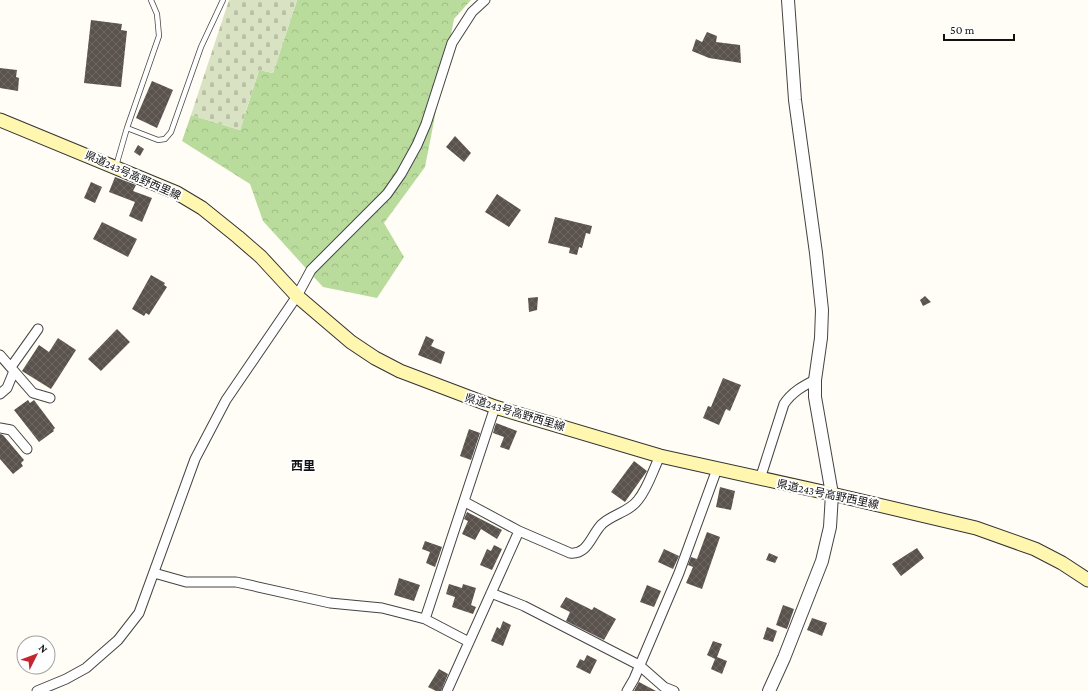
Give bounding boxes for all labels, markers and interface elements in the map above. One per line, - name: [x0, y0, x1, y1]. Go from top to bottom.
- scale bar: [944, 16, 1014, 42]
- text: 50 m: [950, 23, 975, 37]
- street label: 県道243号高野西里線: [83, 148, 183, 202]
- street label: 県道243号高野西里線: [464, 391, 566, 433]
- district label: 西里: [291, 459, 315, 473]
- street label: 県道243号高野西里線: [776, 477, 880, 511]
- north arrow: [16, 635, 56, 675]
- text: N: [36, 642, 51, 655]

